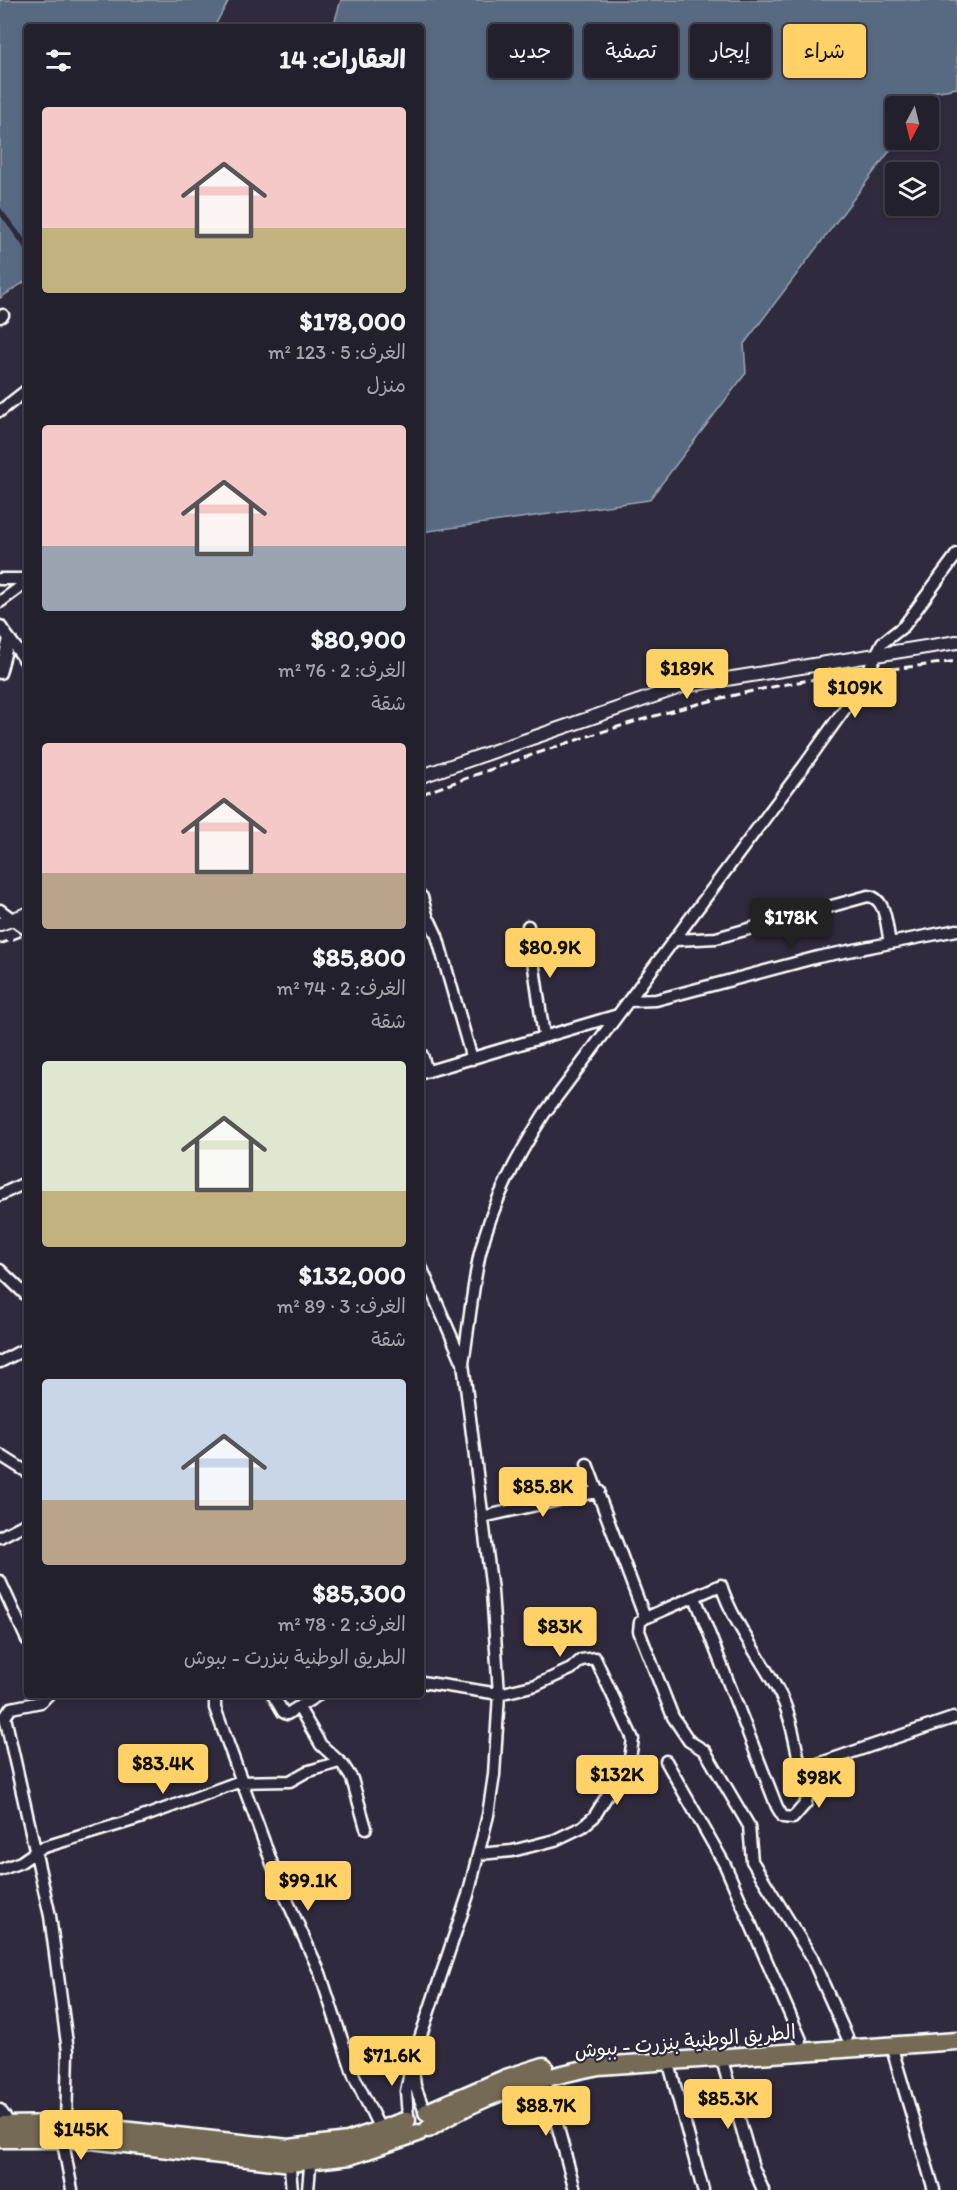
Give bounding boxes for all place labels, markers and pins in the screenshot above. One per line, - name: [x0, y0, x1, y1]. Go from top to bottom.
- pin: $189K: [645, 649, 729, 700]
- pin: $109K: [813, 668, 897, 719]
- pin: $178K: [749, 898, 833, 949]
- pin: $80.9K: [501, 928, 599, 979]
- pin: $85.8K: [494, 1467, 592, 1518]
- pin: $83K: [524, 1607, 596, 1658]
- pin: $83.4K: [114, 1744, 212, 1795]
- pin: $132K: [575, 1755, 659, 1806]
- pin: $98K: [783, 1758, 855, 1809]
- pin: $99.1K: [259, 1861, 357, 1912]
- pin: $71.6K: [343, 2036, 441, 2087]
- pin: $85.3K: [679, 2079, 777, 2130]
- pin: $88.7K: [497, 2086, 595, 2137]
- pin: $145K: [39, 2110, 123, 2161]

